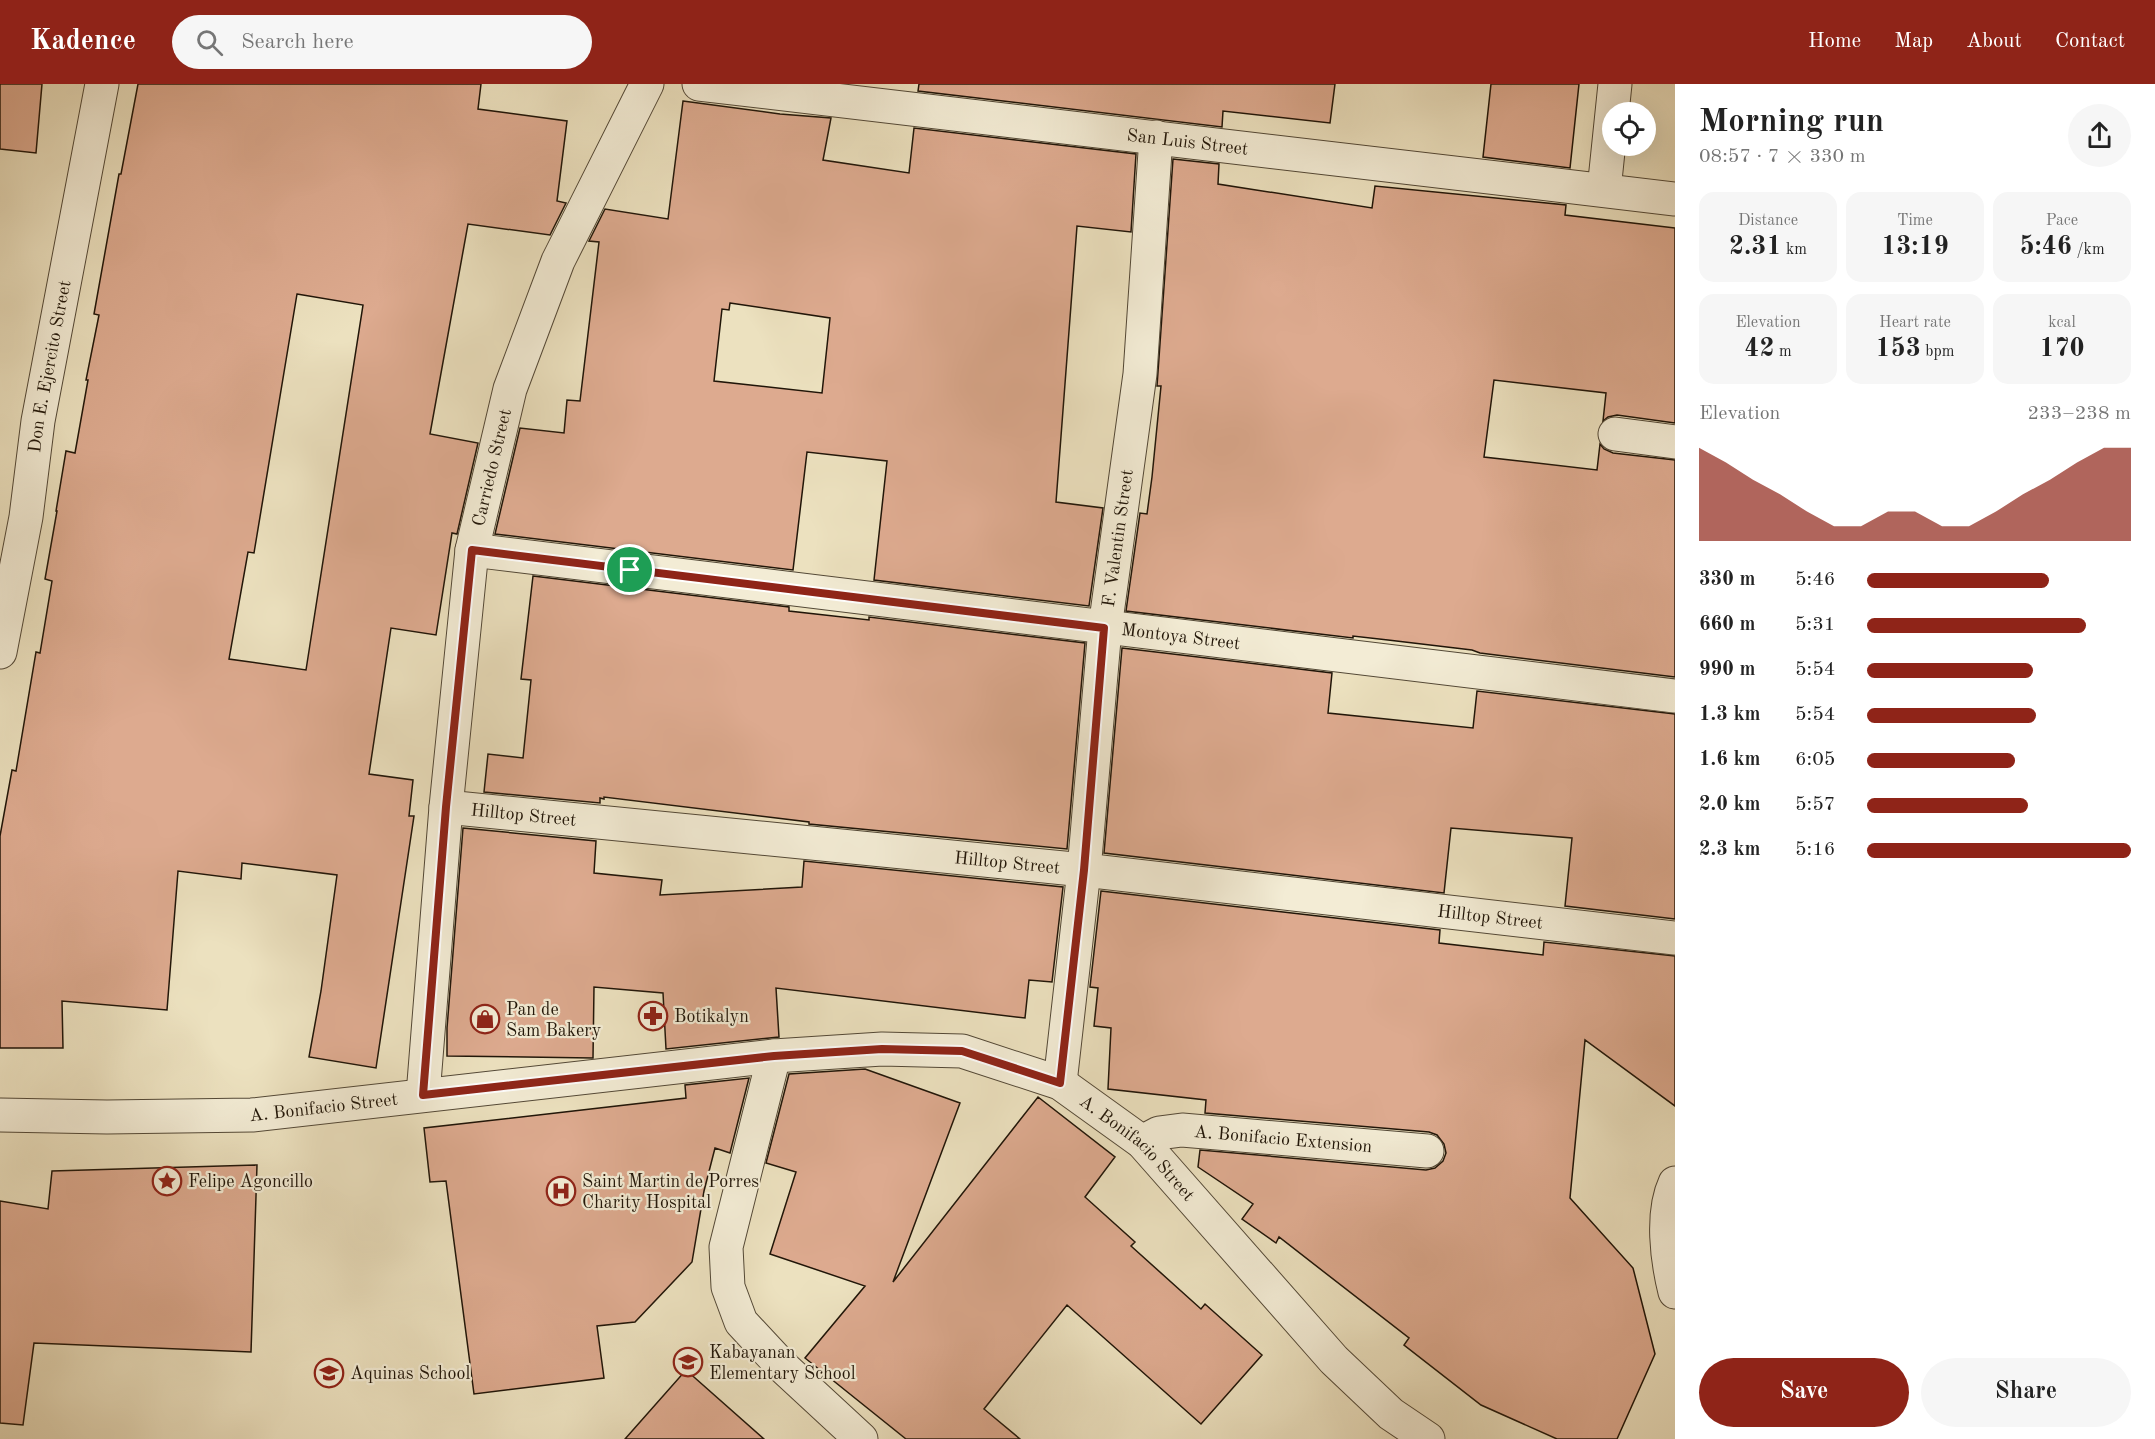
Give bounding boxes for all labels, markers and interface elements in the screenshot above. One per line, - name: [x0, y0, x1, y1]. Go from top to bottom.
- search box: [172, 15, 592, 69]
- icon: search: [193, 26, 226, 59]
- text: Kadence: [30, 28, 136, 56]
- text: Search here: [241, 31, 354, 53]
- text: Home: [1808, 31, 1861, 52]
- text: Map: [1894, 31, 1933, 52]
- text: About: [1966, 31, 2022, 52]
- text: Contact: [2055, 31, 2125, 52]
- map controls: [1602, 102, 1656, 156]
- button: locate: [1602, 102, 1656, 156]
- button: share: [2068, 104, 2131, 167]
- text: Morning run: [1699, 106, 1884, 139]
- street label: San Luis Street: [1126, 126, 1249, 159]
- text: 08:57 · 7 × 330 m: [1699, 147, 1866, 167]
- text: Distance: [1738, 213, 1798, 229]
- text: Time: [1897, 213, 1933, 229]
- text: Pace: [2046, 213, 2078, 229]
- text: 2.31: [1729, 234, 1782, 260]
- text: 13:19: [1881, 234, 1949, 260]
- text: 5:46: [2019, 234, 2072, 260]
- text: km: [1782, 242, 1807, 258]
- text: /km: [2072, 242, 2105, 258]
- street label: Don E. Ejercito Street: [26, 279, 75, 454]
- text: Elevation: [1735, 315, 1801, 331]
- text: Heart rate: [1879, 315, 1951, 331]
- text: kcal: [2048, 315, 2076, 331]
- text: 42: [1744, 336, 1774, 362]
- text: 153: [1876, 336, 1921, 362]
- text: 170: [2039, 336, 2085, 362]
- text: m: [1774, 344, 1792, 360]
- text: bpm: [1921, 344, 1954, 360]
- text: Elevation: [1699, 404, 1780, 424]
- text: 233–238 m: [2028, 404, 2131, 424]
- street label: Carriedo Street: [470, 407, 515, 528]
- street label: F. Valentin Street: [1100, 468, 1137, 608]
- pin: [604, 544, 655, 595]
- icon: arrive: [613, 553, 646, 586]
- text: 330 m: [1699, 570, 1755, 590]
- text: 5:46: [1795, 570, 1835, 590]
- text: 660 m: [1699, 615, 1755, 635]
- text: 5:31: [1795, 615, 1835, 635]
- street label: Montoya Street: [1120, 621, 1241, 653]
- text: 990 m: [1699, 660, 1755, 680]
- text: 5:54: [1795, 660, 1835, 680]
- text: 1.3 km: [1699, 705, 1761, 725]
- text: 5:54: [1795, 705, 1835, 725]
- text: 1.6 km: [1699, 750, 1761, 770]
- text: 6:05: [1795, 750, 1835, 770]
- text: 2.0 km: [1699, 795, 1761, 815]
- text: 5:57: [1795, 795, 1835, 815]
- street label: Hilltop Street: [470, 801, 577, 830]
- text: 2.3 km: [1699, 840, 1761, 860]
- text: 5:16: [1795, 840, 1835, 860]
- street label: Hilltop Street: [953, 849, 1061, 878]
- street label: Hilltop Street: [1436, 903, 1544, 933]
- pharmacy icon: Botikalyn: [637, 1000, 669, 1032]
- place label: Pan de Sam Bakery: [506, 1001, 602, 1040]
- shop icon: Pan de Sam Bakery: [469, 1003, 501, 1035]
- place label: Botikalyn: [674, 1008, 749, 1026]
- street label: A. Bonifacio Street: [249, 1091, 399, 1125]
- street label: A. Bonifacio Street: [1076, 1092, 1197, 1205]
- street label: A. Bonifacio Extension: [1193, 1123, 1373, 1156]
- place icon: Felipe Agoncillo: [151, 1165, 183, 1197]
- place label: Felipe Agoncillo: [188, 1173, 313, 1191]
- place label: Saint Martin de Porres Charity Hospital: [582, 1173, 759, 1212]
- hospital icon: Saint Martin de Porres Charity Hospital: [545, 1175, 577, 1207]
- place label: Kabayanan Elementary School: [709, 1344, 856, 1383]
- school or university icon: Kabayanan Elementary School: [672, 1346, 704, 1378]
- school or university icon: Aquinas School: [313, 1357, 345, 1389]
- button: Save: [1699, 1358, 1909, 1427]
- button: Share: [1921, 1358, 2131, 1427]
- place label: Aquinas School: [350, 1365, 470, 1383]

